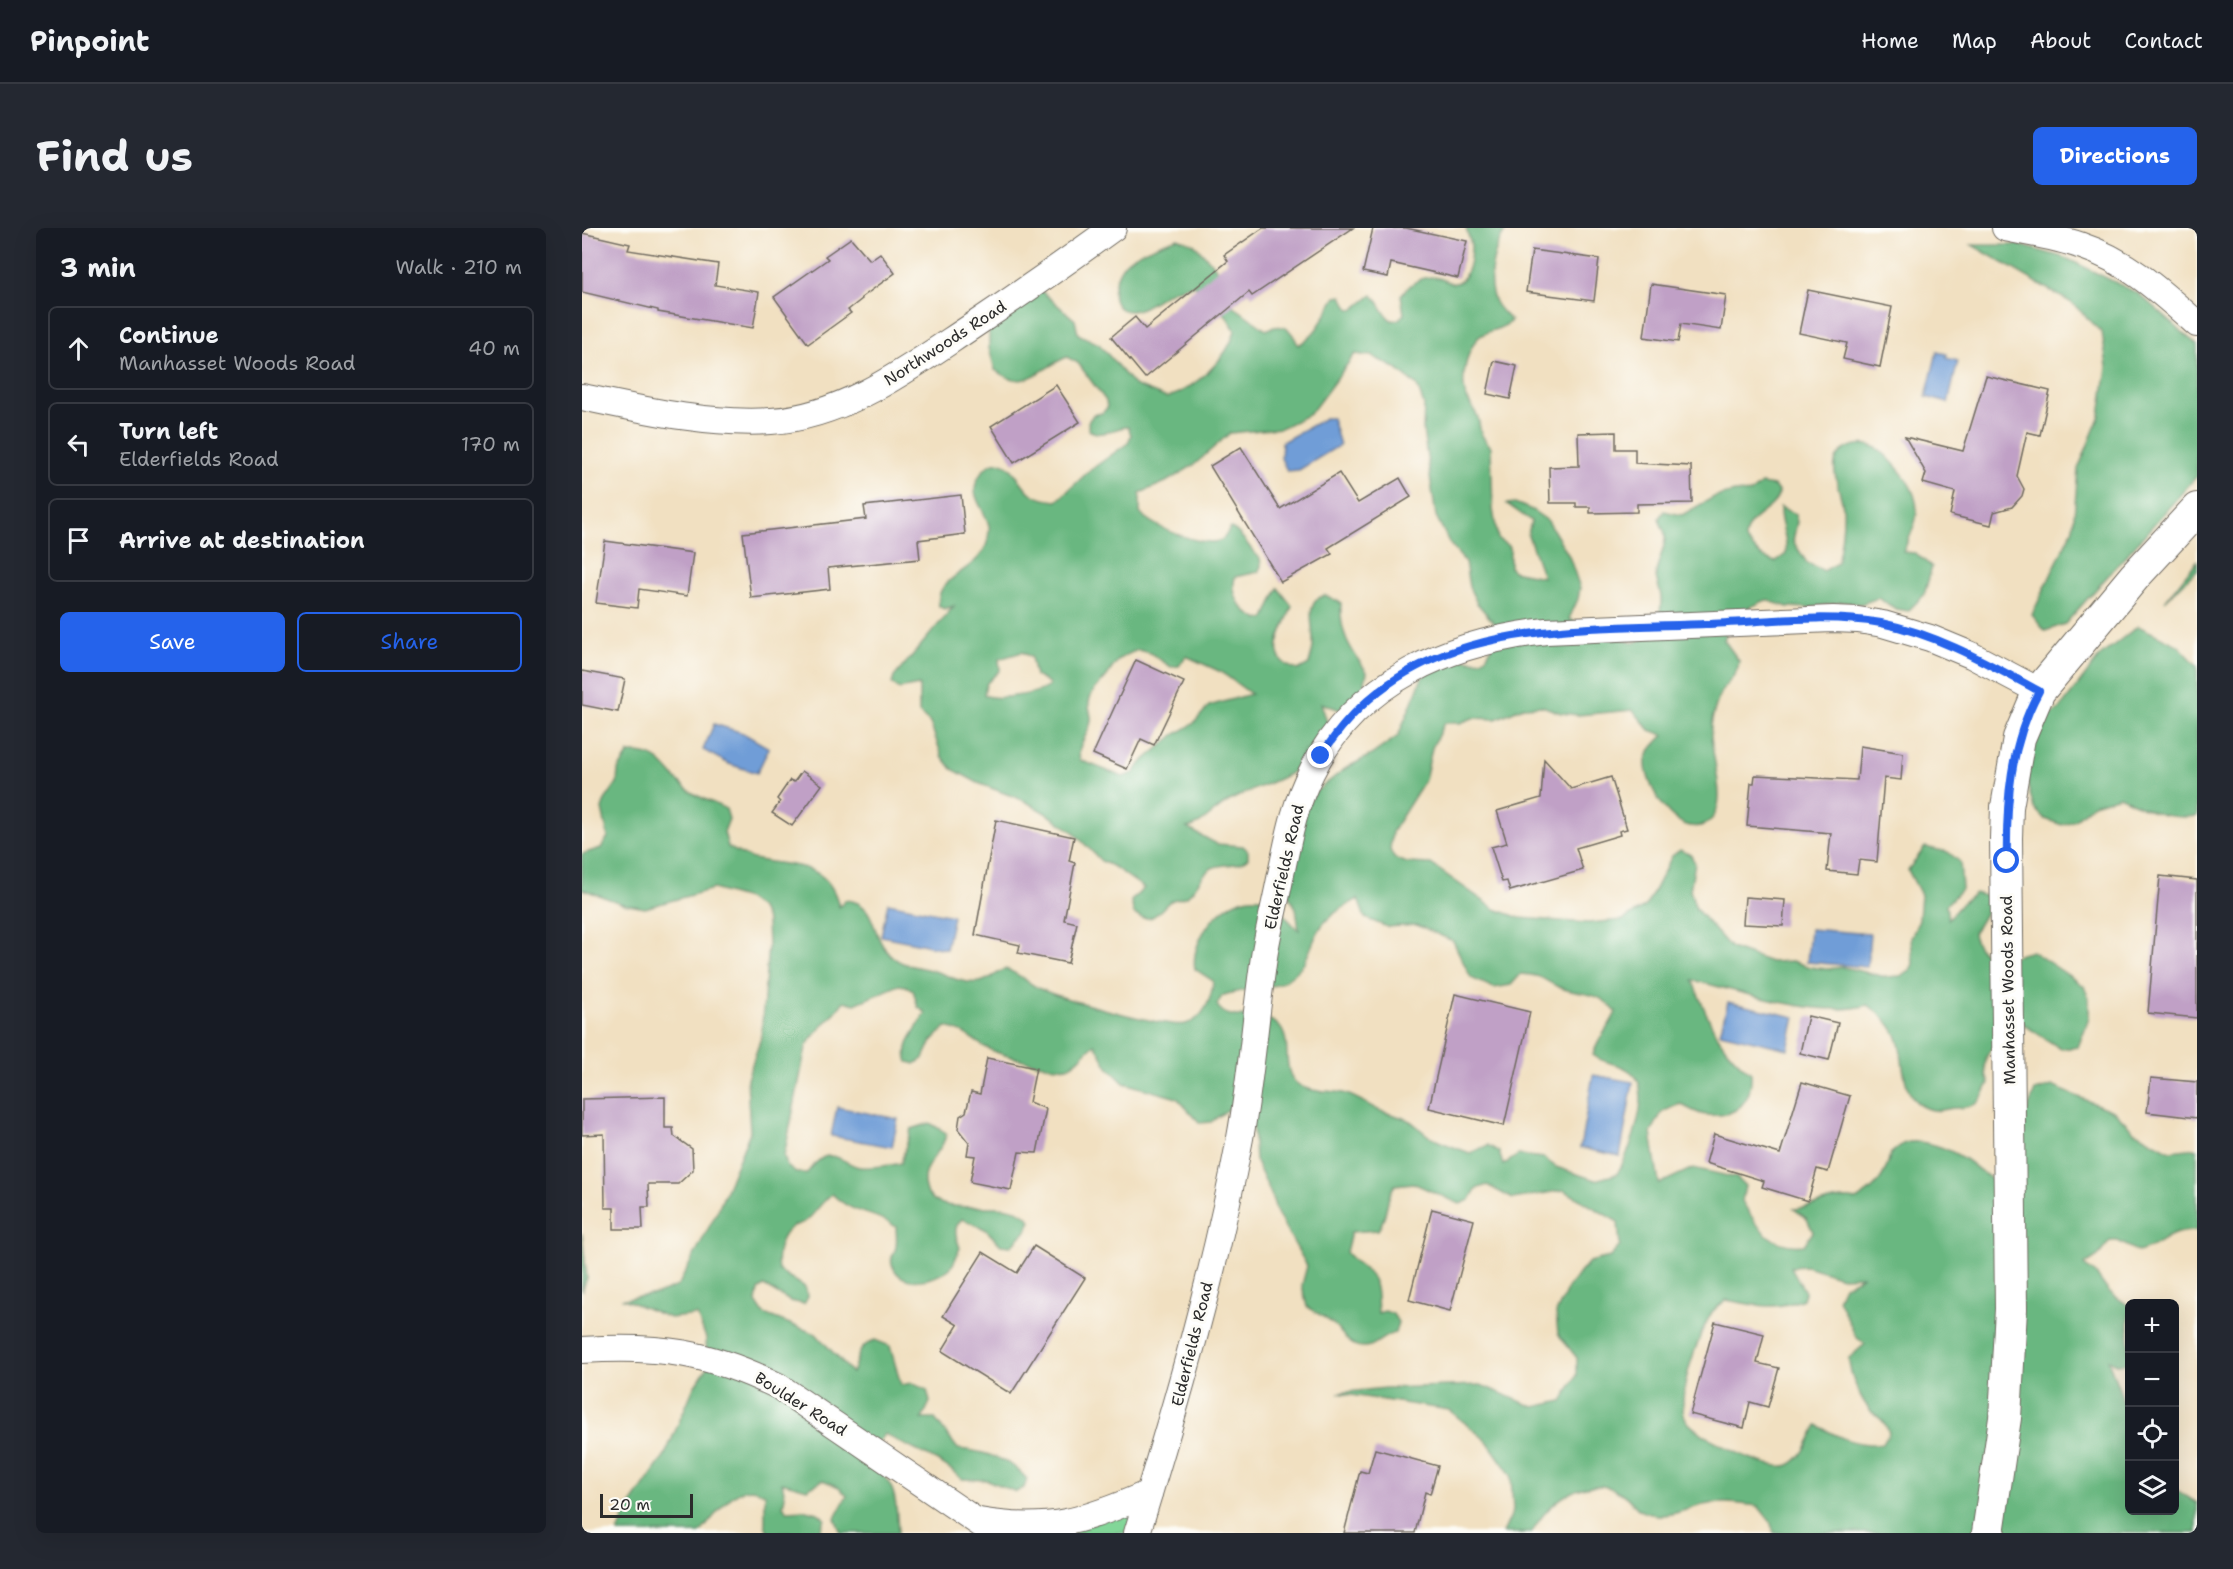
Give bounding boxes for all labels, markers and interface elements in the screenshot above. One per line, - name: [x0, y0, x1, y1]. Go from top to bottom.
- text: Pinpoint: [30, 22, 149, 60]
- text: Home: [1861, 27, 1919, 55]
- text: Map: [1952, 27, 1997, 55]
- text: About: [2030, 27, 2091, 55]
- text: Contact: [2124, 27, 2203, 55]
- button: Directions: [2033, 127, 2197, 185]
- text: Find us: [36, 128, 193, 184]
- text: 3 min: [60, 250, 136, 285]
- text: Walk · 210 m: [396, 254, 522, 280]
- street label: Northwoods Road: [880, 296, 1010, 390]
- text: Continue: [119, 321, 219, 350]
- icon: ahead: [62, 332, 95, 365]
- text: 40 m: [468, 335, 520, 361]
- text: Manhasset Woods Road: [119, 350, 355, 376]
- text: Turn left: [119, 417, 218, 446]
- icon: left: [62, 428, 95, 461]
- text: 170 m: [461, 431, 520, 457]
- text: Elderfields Road: [119, 446, 279, 472]
- icon: arrive: [62, 524, 95, 557]
- text: Arrive at destination: [119, 526, 365, 555]
- button: Save: [60, 612, 285, 672]
- button: Share: [297, 612, 522, 672]
- route end: [1307, 742, 1333, 768]
- street label: Elderfields Road: [1259, 802, 1309, 932]
- route start: [1993, 847, 2019, 873]
- street label: Manhasset Woods Road: [1996, 895, 2020, 1085]
- street label: Elderfields Road: [1166, 1279, 1218, 1409]
- map controls: [2125, 1299, 2179, 1515]
- button: +: [2125, 1299, 2179, 1353]
- button: −: [2125, 1353, 2179, 1407]
- street label: Boulder Road: [751, 1367, 851, 1441]
- button: locate: [2125, 1407, 2179, 1461]
- button: layers: [2125, 1461, 2179, 1515]
- scale bar: [600, 1491, 693, 1518]
- text: 20 m: [609, 1494, 650, 1515]

